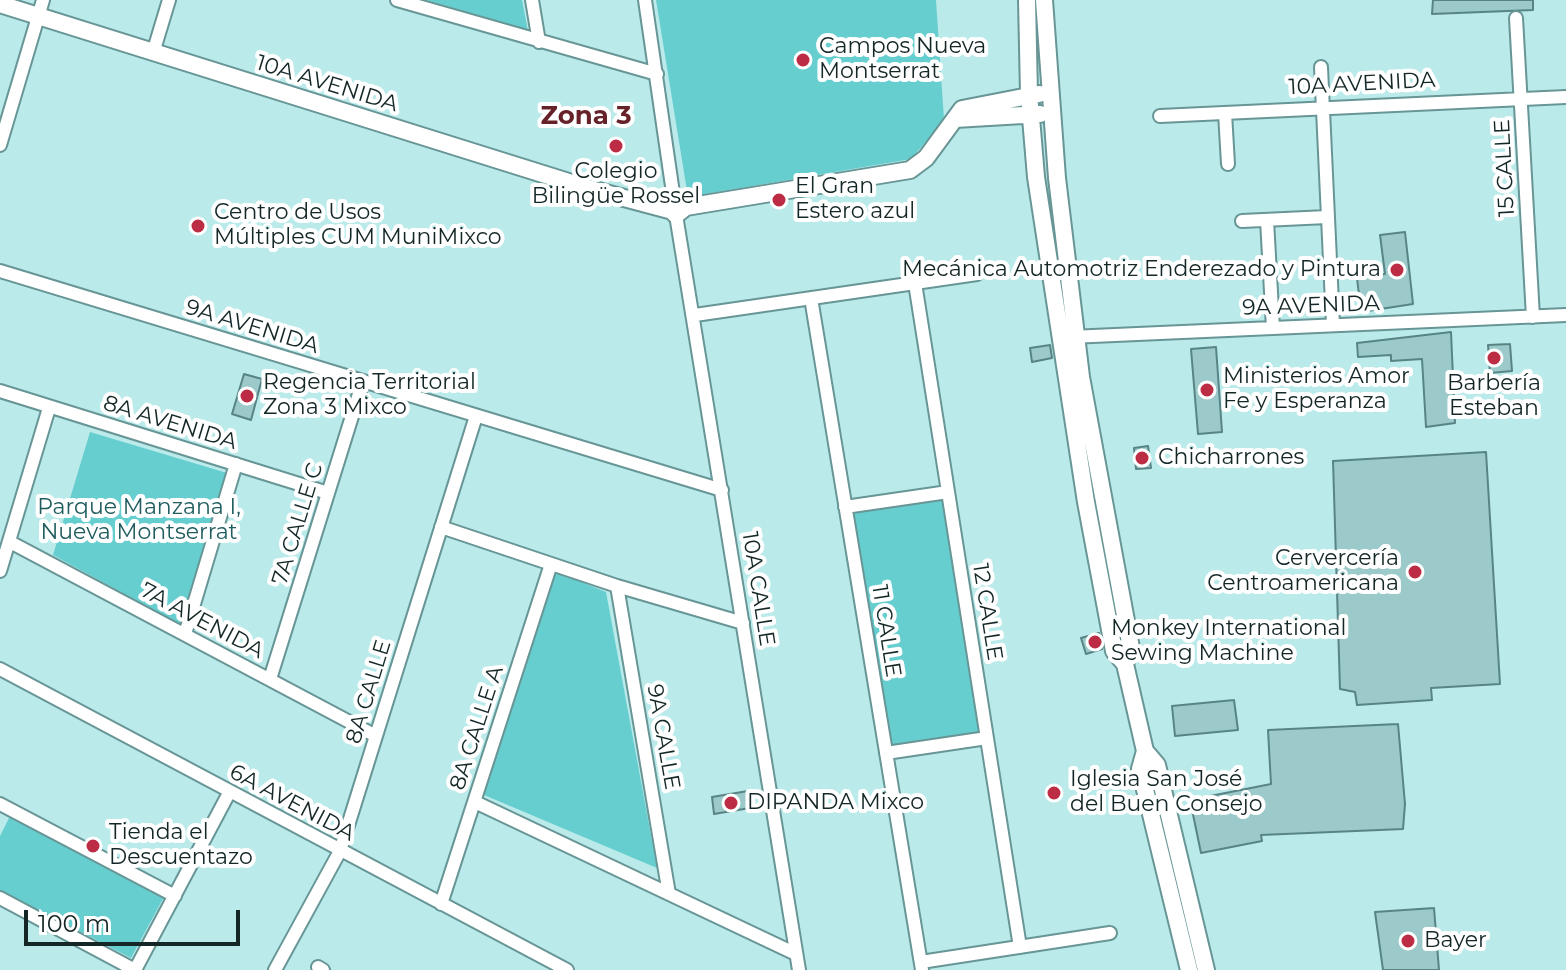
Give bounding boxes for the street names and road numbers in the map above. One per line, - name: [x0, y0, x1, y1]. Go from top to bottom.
- street label: 10A AVENIDA: [253, 50, 401, 118]
- street label: 10A AVENIDA: [1288, 67, 1436, 101]
- street label: 15 CALLE: [1489, 118, 1521, 218]
- street label: 9A AVENIDA: [1242, 290, 1380, 322]
- street label: 9A AVENIDA: [182, 294, 322, 360]
- street label: 8A AVENIDA: [100, 390, 240, 456]
- street label: 7A CALLE C: [267, 460, 329, 588]
- street label: 10A CALLE: [736, 530, 780, 648]
- street label: 12 CALLE: [966, 562, 1008, 662]
- street label: 7A AVENIDA: [136, 577, 268, 665]
- street label: 11 CALLE: [866, 583, 906, 679]
- street label: 8A CALLE: [341, 637, 397, 747]
- street label: 8A CALLE A: [445, 663, 509, 793]
- street label: 9A CALLE: [641, 682, 685, 792]
- street label: 6A AVENIDA: [225, 759, 359, 847]

